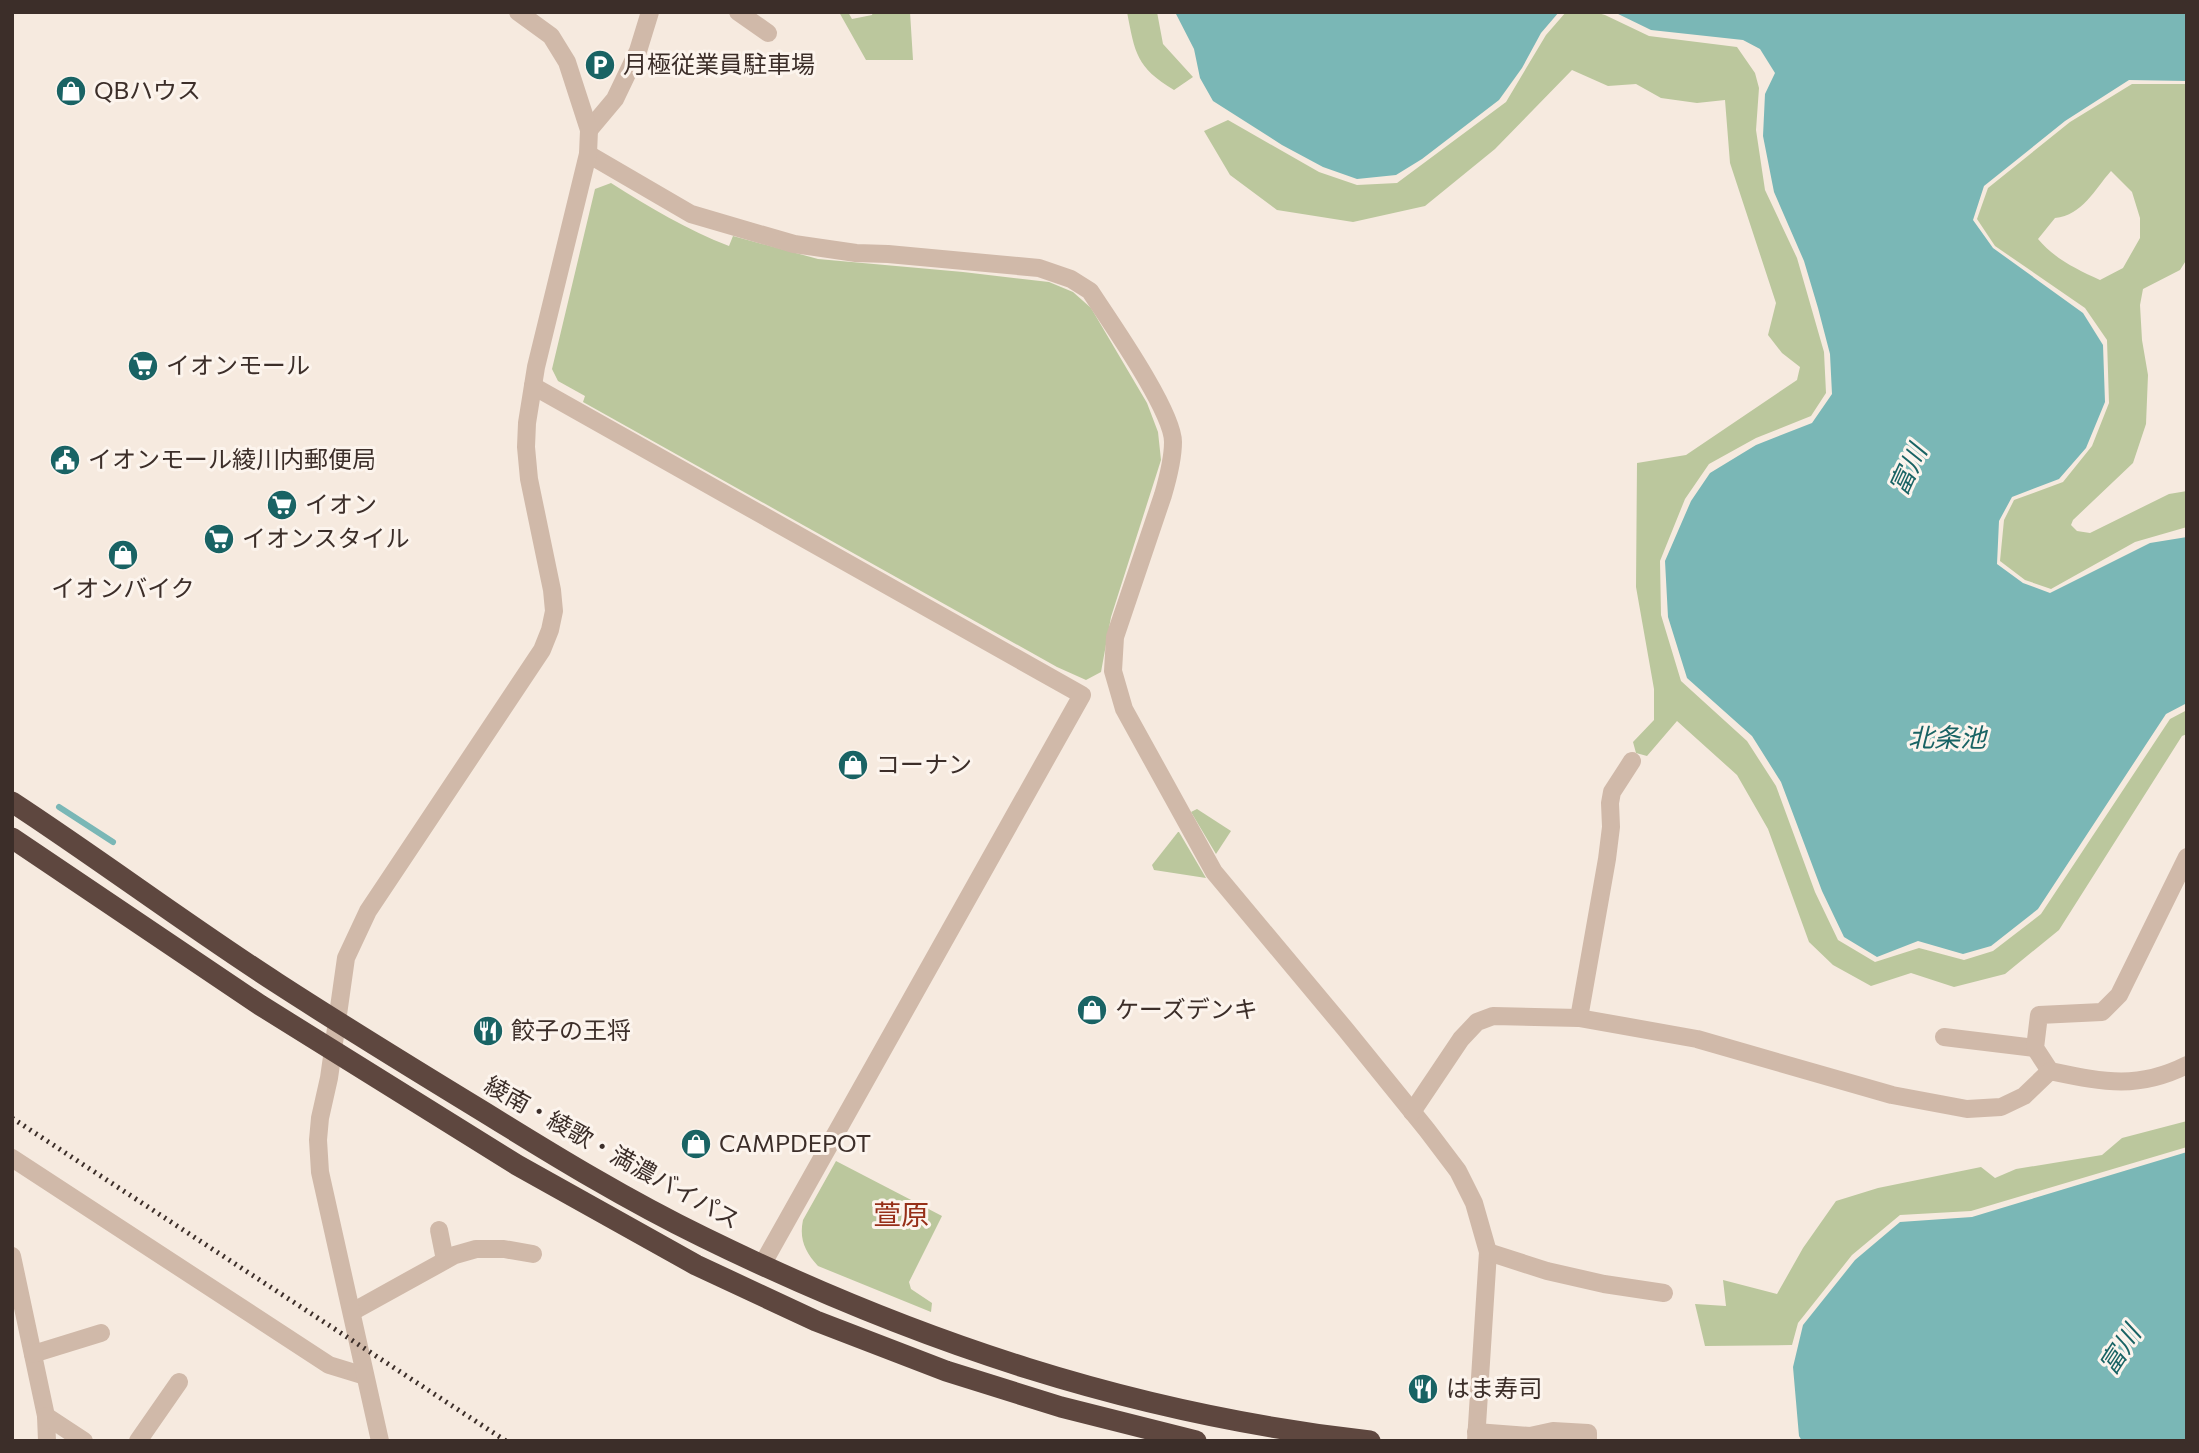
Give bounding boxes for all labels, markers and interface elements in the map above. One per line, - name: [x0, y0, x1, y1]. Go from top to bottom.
- parking icon: 月極従業員駐車場: [583, 48, 617, 82]
- place label: 月極従業員駐車場: [623, 49, 815, 78]
- shop icon: QBハウス: [54, 74, 88, 108]
- place label: QBハウス: [94, 75, 201, 104]
- supermarket icon: イオンモール: [126, 349, 160, 383]
- place label: イオンモール: [166, 350, 310, 379]
- water label: 富川: [1882, 437, 1933, 499]
- public building icon: イオンモール綾川内郵便局: [48, 443, 82, 477]
- place label: イオンモール綾川内郵便局: [88, 444, 376, 473]
- supermarket icon: イオン: [265, 488, 299, 522]
- place label: イオン: [305, 489, 377, 518]
- supermarket icon: イオンスタイル: [202, 522, 236, 556]
- place label: イオンスタイル: [242, 523, 410, 552]
- shop icon: イオンバイク: [106, 538, 140, 572]
- place label: イオンバイク: [51, 573, 195, 602]
- water label: 北条池: [1908, 721, 1989, 752]
- shop icon: コーナン: [836, 748, 870, 782]
- place label: コーナン: [876, 749, 972, 778]
- shop icon: ケーズデンキ: [1075, 993, 1109, 1027]
- place label: ケーズデンキ: [1115, 994, 1258, 1023]
- restaurant icon: 餃子の王将: [471, 1014, 505, 1048]
- place label: 餃子の王将: [511, 1015, 631, 1044]
- street label: 綾南・綾歌・満濃バイパス: [480, 1069, 745, 1234]
- shop icon: CAMPDEPOT: [679, 1127, 713, 1161]
- place label: CAMPDEPOT: [719, 1128, 871, 1157]
- district label: 萱原: [873, 1197, 929, 1231]
- water label: 富川: [2092, 1316, 2148, 1379]
- restaurant icon: はま寿司: [1406, 1372, 1440, 1406]
- place label: はま寿司: [1446, 1373, 1542, 1402]

